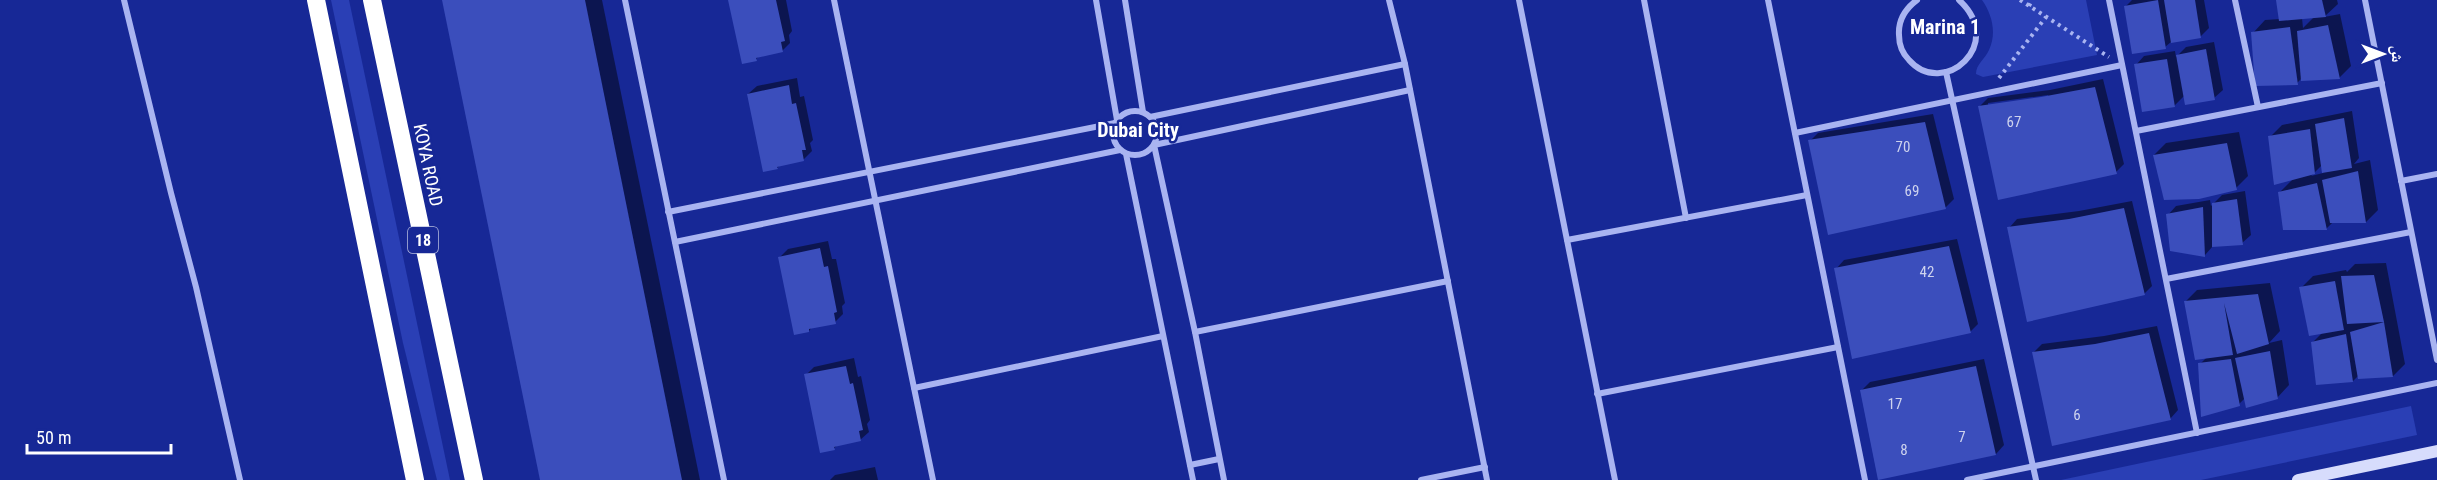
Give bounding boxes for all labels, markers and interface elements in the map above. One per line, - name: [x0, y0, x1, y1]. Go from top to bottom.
- district label: Marina 1: [1910, 15, 1980, 39]
- north arrow: [2353, 24, 2413, 84]
- text: ش: [2388, 46, 2407, 63]
- house number: 67: [2007, 113, 2021, 131]
- district label: Dubai City: [1097, 118, 1179, 142]
- street label: KOYA ROAD: [409, 122, 447, 208]
- house number: 70: [1896, 138, 1910, 156]
- house number: 69: [1905, 182, 1919, 200]
- road number: 18: [408, 227, 438, 253]
- house number: 42: [1920, 263, 1934, 281]
- house number: 17: [1888, 395, 1902, 413]
- house number: 6: [2073, 406, 2081, 424]
- scale bar: [27, 417, 171, 455]
- text: 50 m: [36, 427, 71, 448]
- house number: 7: [1958, 428, 1966, 446]
- house number: 8: [1900, 441, 1908, 459]

